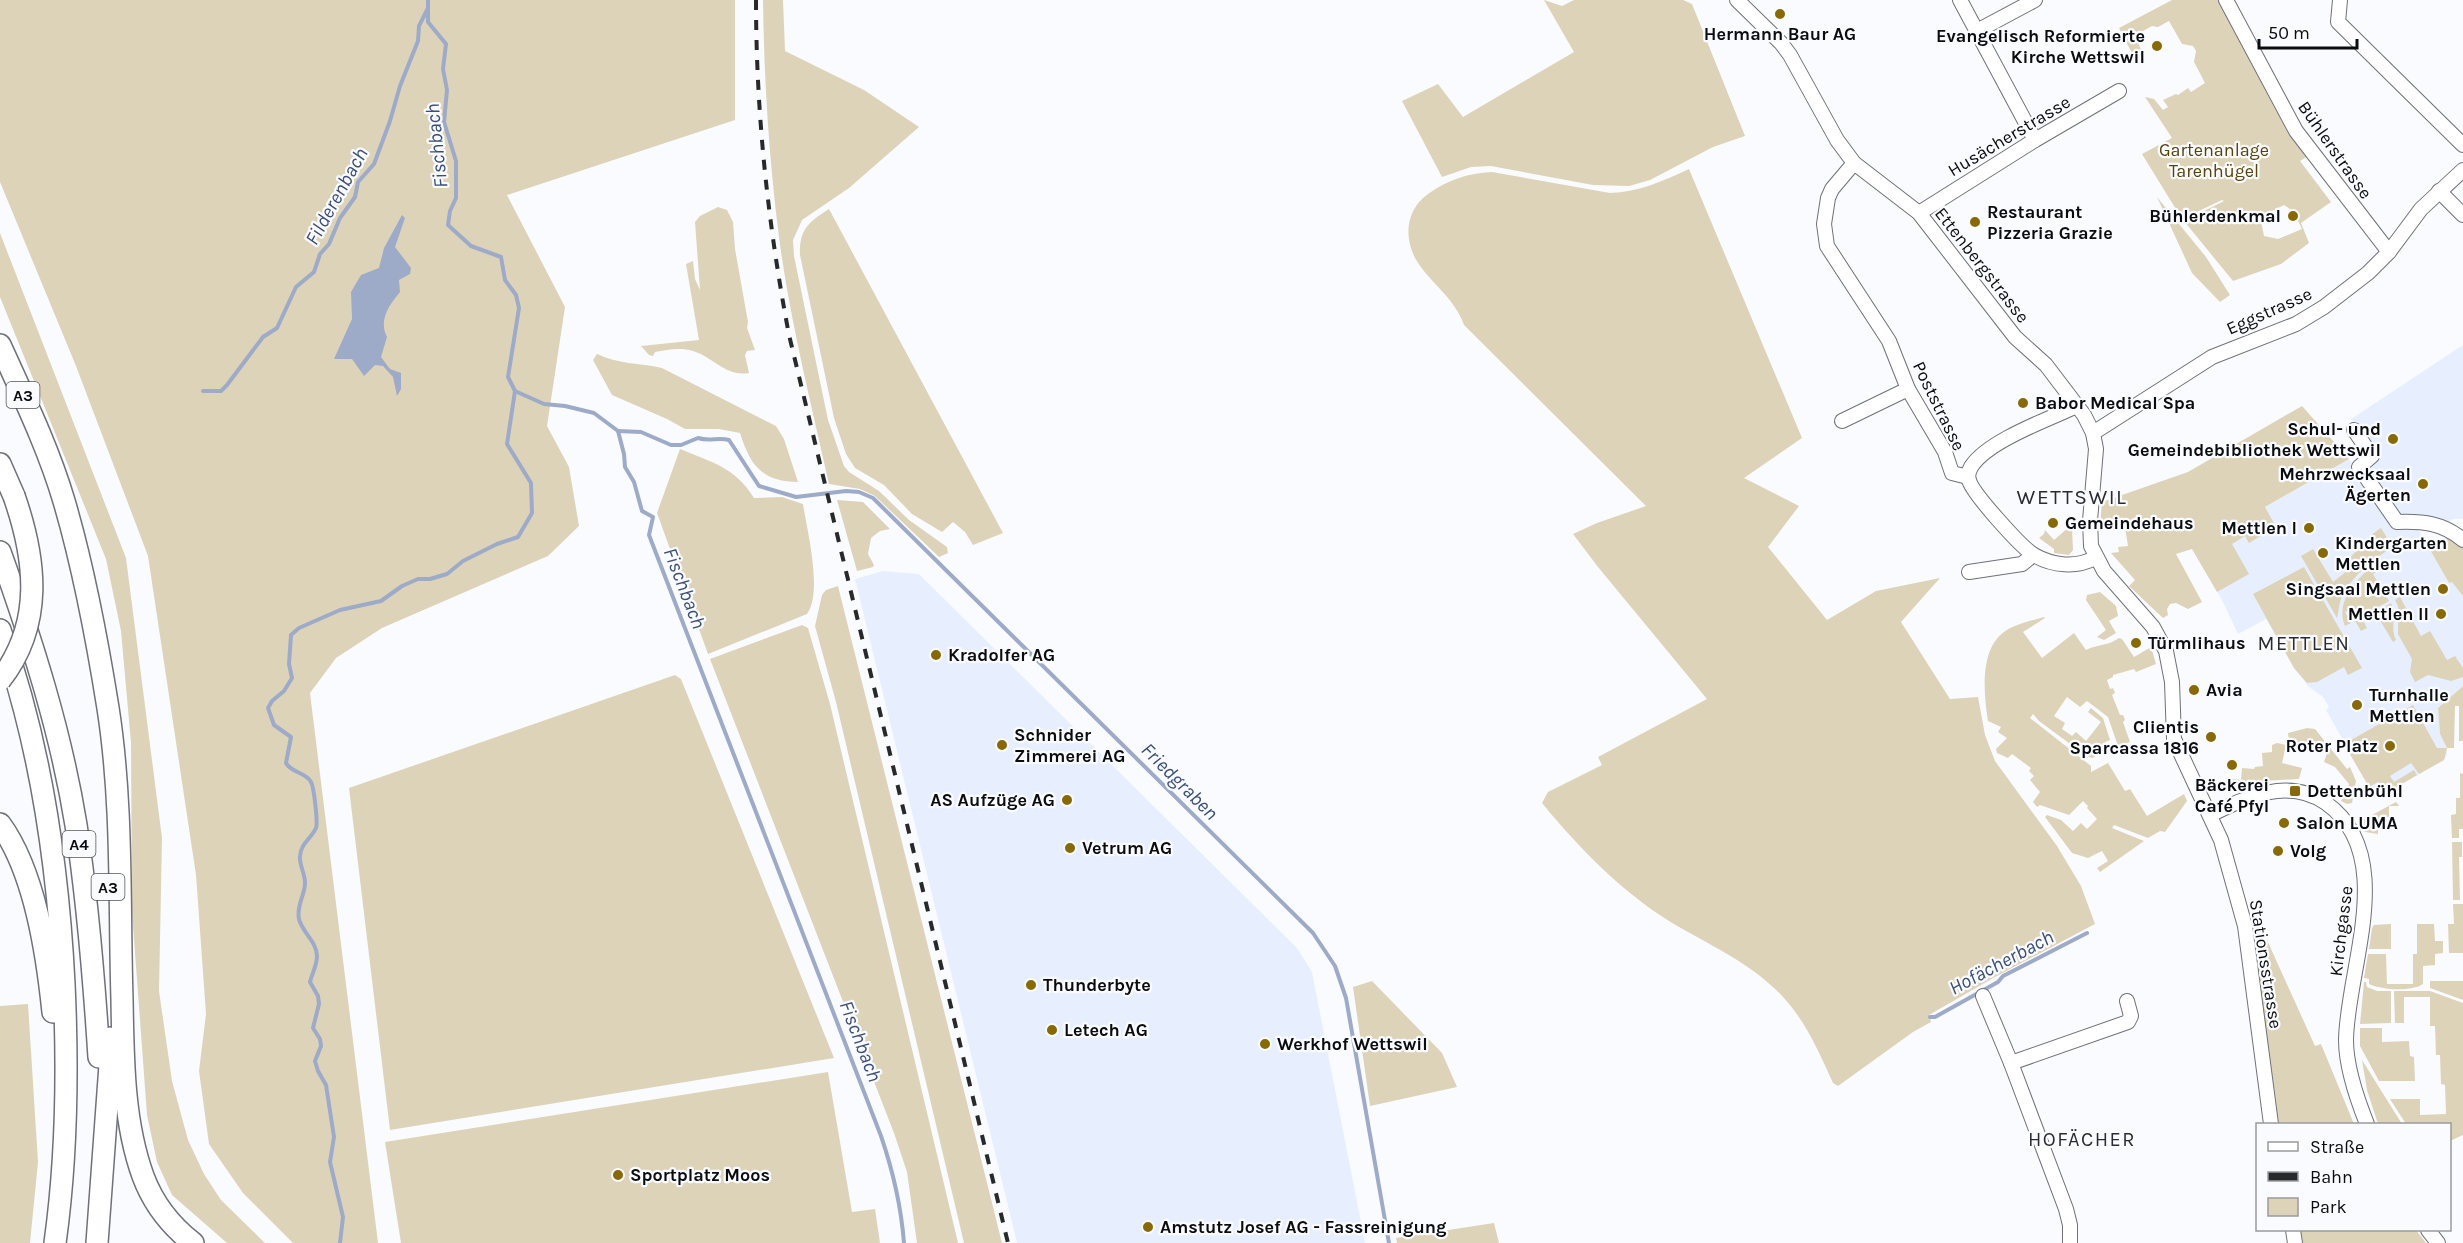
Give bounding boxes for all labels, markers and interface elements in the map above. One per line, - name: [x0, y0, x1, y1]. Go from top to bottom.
- marker: Hermann Baur AG: [1773, 7, 1787, 21]
- scale bar: [2259, 12, 2356, 50]
- text: 50 m: [2268, 22, 2310, 44]
- place label: Hermann Baur AG: [1704, 23, 1856, 45]
- place label: Evangelisch Reformierte Kirche Wettswil: [1936, 25, 2145, 68]
- marker: Evangelisch Reformierte Kirche Wettswil: [2150, 39, 2164, 53]
- street label: Husächerstrasse: [1944, 91, 2074, 181]
- street label: Bühlerstrasse: [2293, 97, 2377, 203]
- water label: Fischbach: [421, 102, 452, 190]
- park label: Gartenanlage Tarenhügel: [2159, 139, 2269, 182]
- water label: Filderenbach: [300, 144, 373, 249]
- place label: Restaurant Pizzeria Grazie: [1987, 201, 2113, 244]
- street label: Ettenbergstrasse: [1930, 203, 2034, 327]
- place label: Bühlerdenkmal: [2149, 205, 2281, 227]
- marker: Bühlerdenkmal: [2286, 209, 2300, 223]
- marker: Restaurant Pizzeria Grazie: [1968, 215, 1982, 229]
- street label: Eggstrasse: [2223, 282, 2315, 340]
- street label: Poststrasse: [1908, 358, 1970, 454]
- road number: A3: [7, 382, 40, 408]
- place label: Babor Medical Spa: [2035, 392, 2195, 414]
- marker: Babor Medical Spa: [2016, 396, 2030, 410]
- place label: Schul- und Gemeindebibliothek Wettswil: [2128, 418, 2381, 461]
- marker: Schul- und Gemeindebibliothek Wettswil: [2386, 432, 2400, 446]
- place label: Mehrzwecksaal Ägerten: [2279, 463, 2411, 506]
- marker: Mehrzwecksaal Ägerten: [2416, 477, 2430, 491]
- district label: WETTSWIL: [2017, 485, 2127, 509]
- place label: Gemeindehaus: [2065, 512, 2194, 534]
- marker: Gemeindehaus: [2046, 516, 2060, 530]
- place label: Mettlen I: [2221, 517, 2297, 539]
- marker: Mettlen I: [2302, 521, 2316, 535]
- place label: Kindergarten Mettlen: [2335, 532, 2447, 575]
- water label: Fischbach: [659, 544, 711, 632]
- marker: Kindergarten Mettlen: [2316, 546, 2330, 560]
- place label: Singsaal Mettlen: [2286, 578, 2431, 600]
- marker: Singsaal Mettlen: [2436, 582, 2450, 596]
- place label: Mettlen II: [2348, 603, 2429, 625]
- marker: Mettlen II: [2434, 607, 2448, 621]
- place label: Türmlihaus: [2148, 632, 2245, 654]
- district label: METTLEN: [2258, 632, 2350, 655]
- marker: Türmlihaus: [2129, 636, 2143, 650]
- place label: Kradolfer AG: [948, 644, 1055, 666]
- marker: Kradolfer AG: [929, 648, 943, 662]
- place label: Avia: [2206, 679, 2243, 701]
- marker: Avia: [2187, 683, 2201, 697]
- place label: Turnhalle Mettlen: [2369, 684, 2449, 727]
- marker: Turnhalle Mettlen: [2350, 698, 2364, 712]
- place label: Clientis Sparcassa 1816: [2069, 716, 2199, 759]
- place label: Schnider Zimmerei AG: [1014, 724, 1125, 767]
- marker: Clientis Sparcassa 1816: [2204, 730, 2218, 744]
- place label: Roter Platz: [2285, 735, 2378, 757]
- marker: Schnider Zimmerei AG: [995, 738, 1009, 752]
- water label: Friedgraben: [1136, 738, 1223, 825]
- marker: Roter Platz: [2383, 739, 2397, 753]
- marker: Bäckerei Café Pfyl: [2225, 758, 2239, 772]
- place label: Bäckerei Café Pfyl: [2195, 774, 2269, 817]
- place label: Dettenbühl: [2307, 780, 2403, 802]
- marker: Dettenbühl: [2288, 784, 2302, 798]
- place label: AS Aufzüge AG: [930, 789, 1055, 811]
- marker: AS Aufzüge AG: [1060, 793, 1074, 807]
- place label: Salon LUMA: [2296, 812, 2398, 834]
- marker: Salon LUMA: [2277, 816, 2291, 830]
- road number: A4: [62, 831, 96, 857]
- place label: Vetrum AG: [1082, 837, 1172, 859]
- place label: Volg: [2290, 840, 2327, 862]
- marker: Vetrum AG: [1063, 841, 1077, 855]
- marker: Volg: [2271, 844, 2285, 858]
- road number: A3: [92, 874, 124, 900]
- street label: Kirchgasse: [2325, 884, 2357, 978]
- street label: Stationsstrasse: [2245, 898, 2287, 1030]
- water label: Hofächerbach: [1945, 925, 2057, 1000]
- place label: Thunderbyte: [1043, 974, 1151, 996]
- marker: Thunderbyte: [1024, 978, 1038, 992]
- water label: Fischbach: [835, 997, 887, 1085]
- place label: Letech AG: [1064, 1019, 1148, 1041]
- marker: Letech AG: [1045, 1023, 1059, 1037]
- place label: Werkhof Wettswil: [1277, 1033, 1428, 1055]
- marker: Werkhof Wettswil: [1258, 1037, 1272, 1051]
- legend: [2256, 1123, 2451, 1231]
- district label: HOFÄCHER: [2028, 1128, 2136, 1151]
- text: Straße: [2310, 1136, 2364, 1158]
- place label: Sportplatz Moos: [630, 1164, 770, 1186]
- text: Bahn: [2310, 1166, 2353, 1188]
- marker: Sportplatz Moos: [611, 1168, 625, 1182]
- text: Park: [2310, 1196, 2347, 1218]
- place label: Amstutz Josef AG - Fassreinigung: [1160, 1216, 1447, 1238]
- marker: Amstutz Josef AG - Fassreinigung: [1141, 1220, 1155, 1234]

